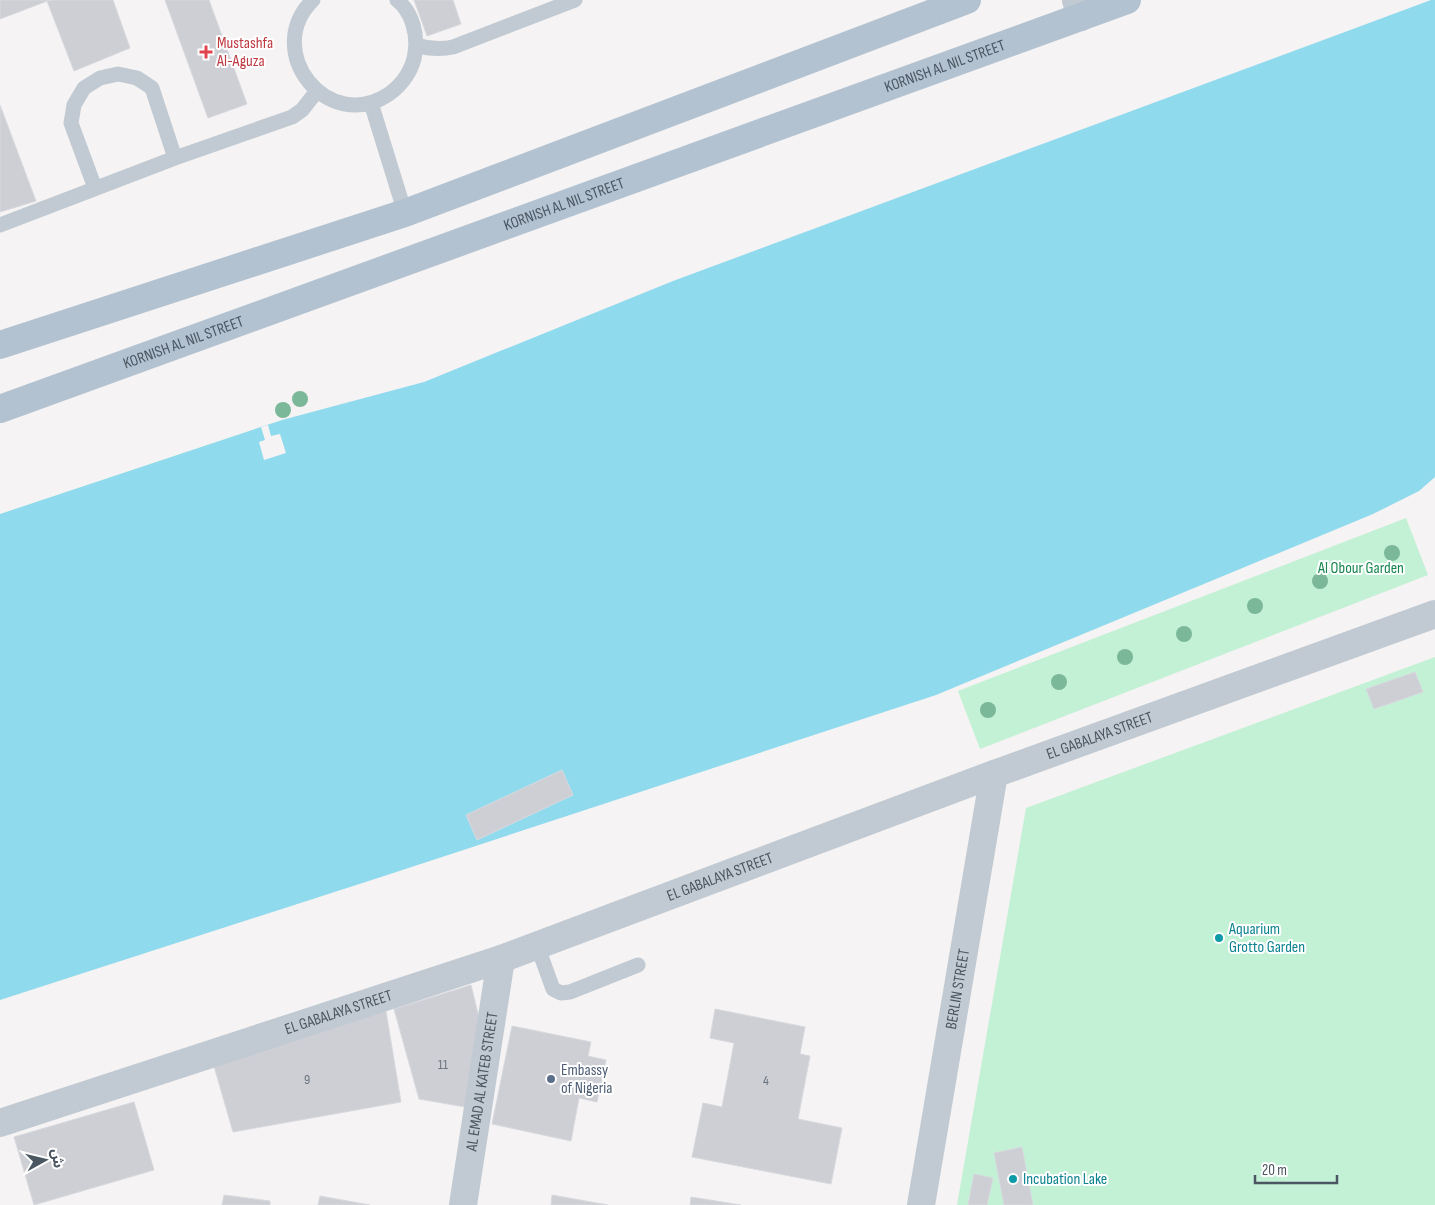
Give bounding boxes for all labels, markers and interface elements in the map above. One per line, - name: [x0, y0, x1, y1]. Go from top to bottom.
- place label: Mustashfa Al-Aguza: [216, 34, 273, 71]
- street label: KORNISH AL NIL STREET: [882, 35, 1008, 97]
- marker: Mustashfa Al-Aguza: [199, 45, 213, 59]
- street label: KORNISH AL NIL STREET: [501, 174, 627, 235]
- street label: KORNISH AL NIL STREET: [120, 312, 247, 373]
- park label: Al Obour Garden: [1317, 559, 1404, 578]
- street label: EL GABALAYA STREET: [1044, 708, 1156, 764]
- street label: EL GABALAYA STREET: [664, 848, 776, 905]
- place label: Aquarium Grotto Garden: [1228, 920, 1305, 957]
- marker: Aquarium Grotto Garden: [1213, 932, 1225, 944]
- street label: BERLIN STREET: [941, 947, 974, 1031]
- street label: EL GABALAYA STREET: [282, 986, 395, 1039]
- street label: AL EMAD AL KATEB STREET: [462, 1010, 502, 1153]
- house number: 11: [438, 1056, 448, 1073]
- place label: Embassy of Nigeria: [561, 1061, 612, 1098]
- house number: 9: [304, 1071, 310, 1088]
- house number: 4: [763, 1072, 769, 1089]
- marker: Embassy of Nigeria: [545, 1073, 557, 1085]
- north arrow: [20, 1135, 70, 1185]
- text: ش: [48, 1148, 67, 1169]
- scale bar: [1255, 1152, 1338, 1184]
- text: 20 m: [1262, 1161, 1287, 1180]
- place label: Incubation Lake: [1023, 1170, 1107, 1189]
- marker: Incubation Lake: [1007, 1173, 1019, 1185]

